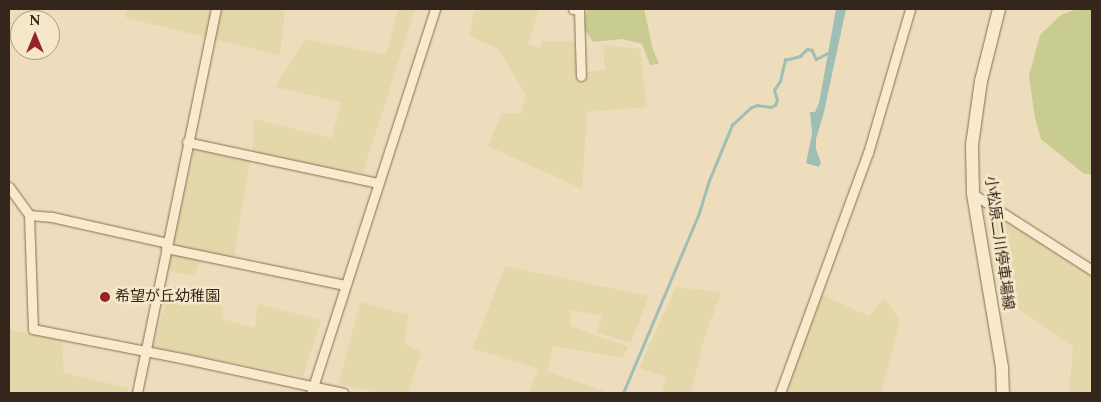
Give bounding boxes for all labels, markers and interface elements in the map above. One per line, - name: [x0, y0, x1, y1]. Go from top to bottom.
- north arrow: [10, 10, 60, 60]
- text: N: [29, 10, 41, 31]
- street label: 小松原二川停車場線: [981, 175, 1017, 311]
- place label: 希望が丘幼稚園: [115, 288, 220, 306]
- marker: 希望が丘幼稚園: [99, 291, 111, 303]

